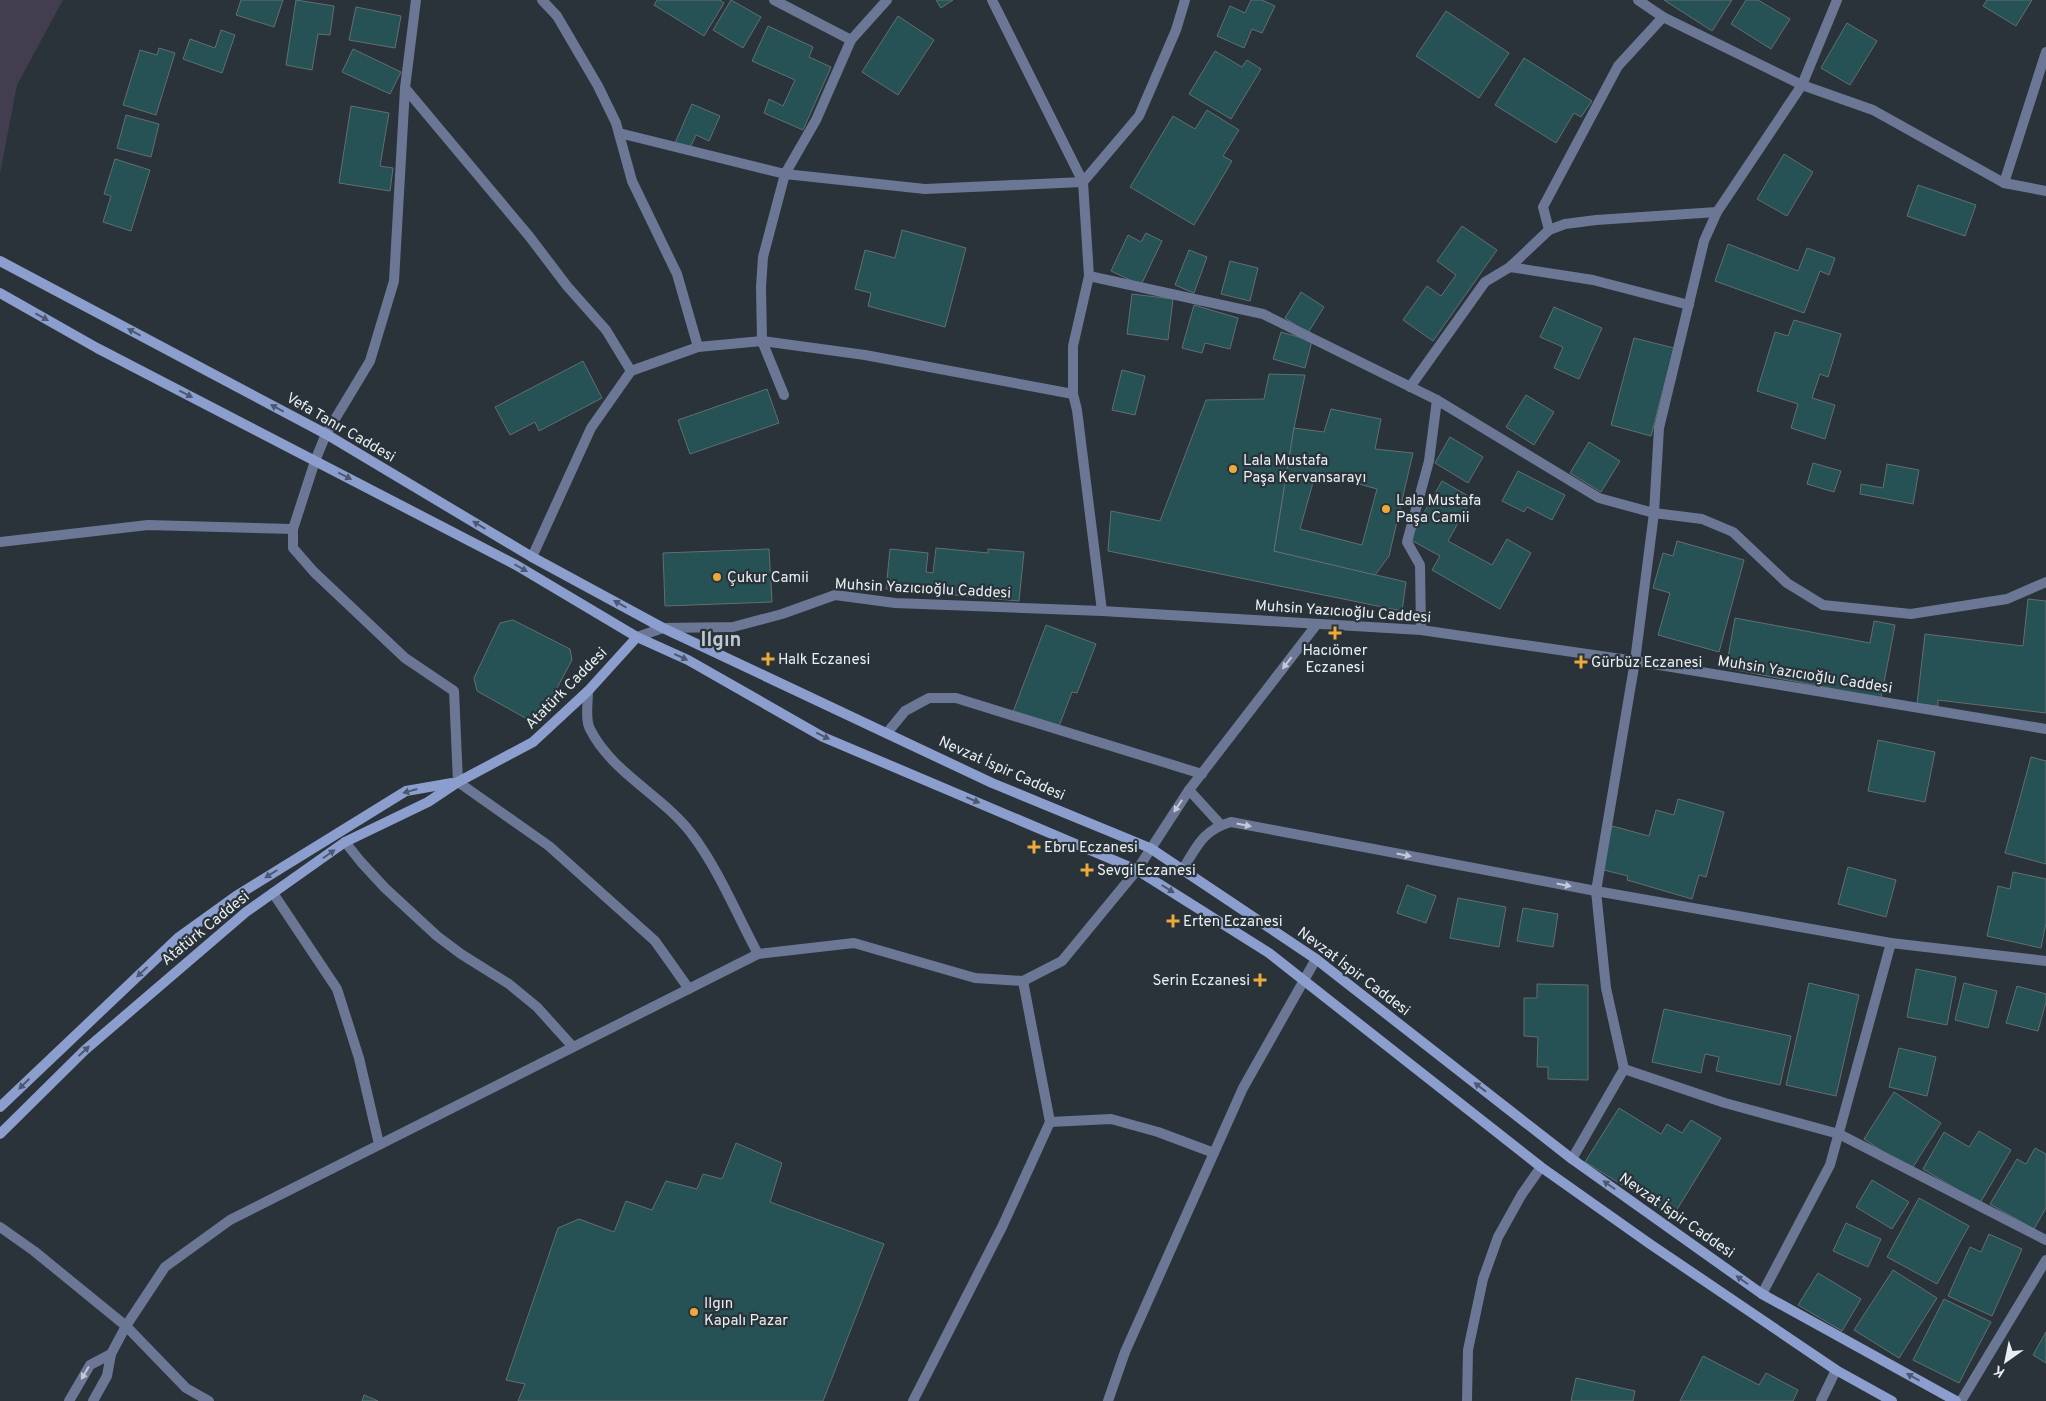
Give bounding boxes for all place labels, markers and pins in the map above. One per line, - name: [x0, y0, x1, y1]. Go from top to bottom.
- place label: Lala Mustafa Paşa Kervansarayı: [1243, 452, 1366, 488]
- marker: Lala Mustafa Paşa Kervansarayı: [1227, 463, 1239, 475]
- place label: Lala Mustafa Paşa Camii: [1396, 492, 1481, 528]
- marker: Lala Mustafa Paşa Camii: [1380, 503, 1392, 515]
- place label: Çukur Camii: [727, 569, 809, 588]
- marker: Çukur Camii: [711, 571, 723, 583]
- marker: Hacıömer Eczanesi: [1329, 627, 1341, 639]
- place label: Hacıömer Eczanesi: [1302, 642, 1368, 678]
- place label: Halk Eczanesi: [778, 651, 870, 670]
- marker: Halk Eczanesi: [762, 653, 774, 665]
- place label: Gürbüz Eczanesi: [1591, 654, 1702, 673]
- marker: Gürbüz Eczanesi: [1575, 656, 1587, 668]
- place label: Ebru Eczanesi: [1044, 839, 1138, 858]
- marker: Ebru Eczanesi: [1028, 841, 1040, 853]
- place label: Sevgi Eczanesi: [1097, 862, 1196, 881]
- marker: Sevgi Eczanesi: [1081, 864, 1093, 876]
- place label: Erten Eczanesi: [1183, 913, 1283, 932]
- marker: Erten Eczanesi: [1167, 915, 1179, 927]
- place label: Serin Eczanesi: [1153, 972, 1250, 991]
- marker: Serin Eczanesi: [1254, 974, 1266, 986]
- place label: Ilgın Kapalı Pazar: [704, 1295, 788, 1331]
- marker: Ilgın Kapalı Pazar: [688, 1306, 700, 1318]

